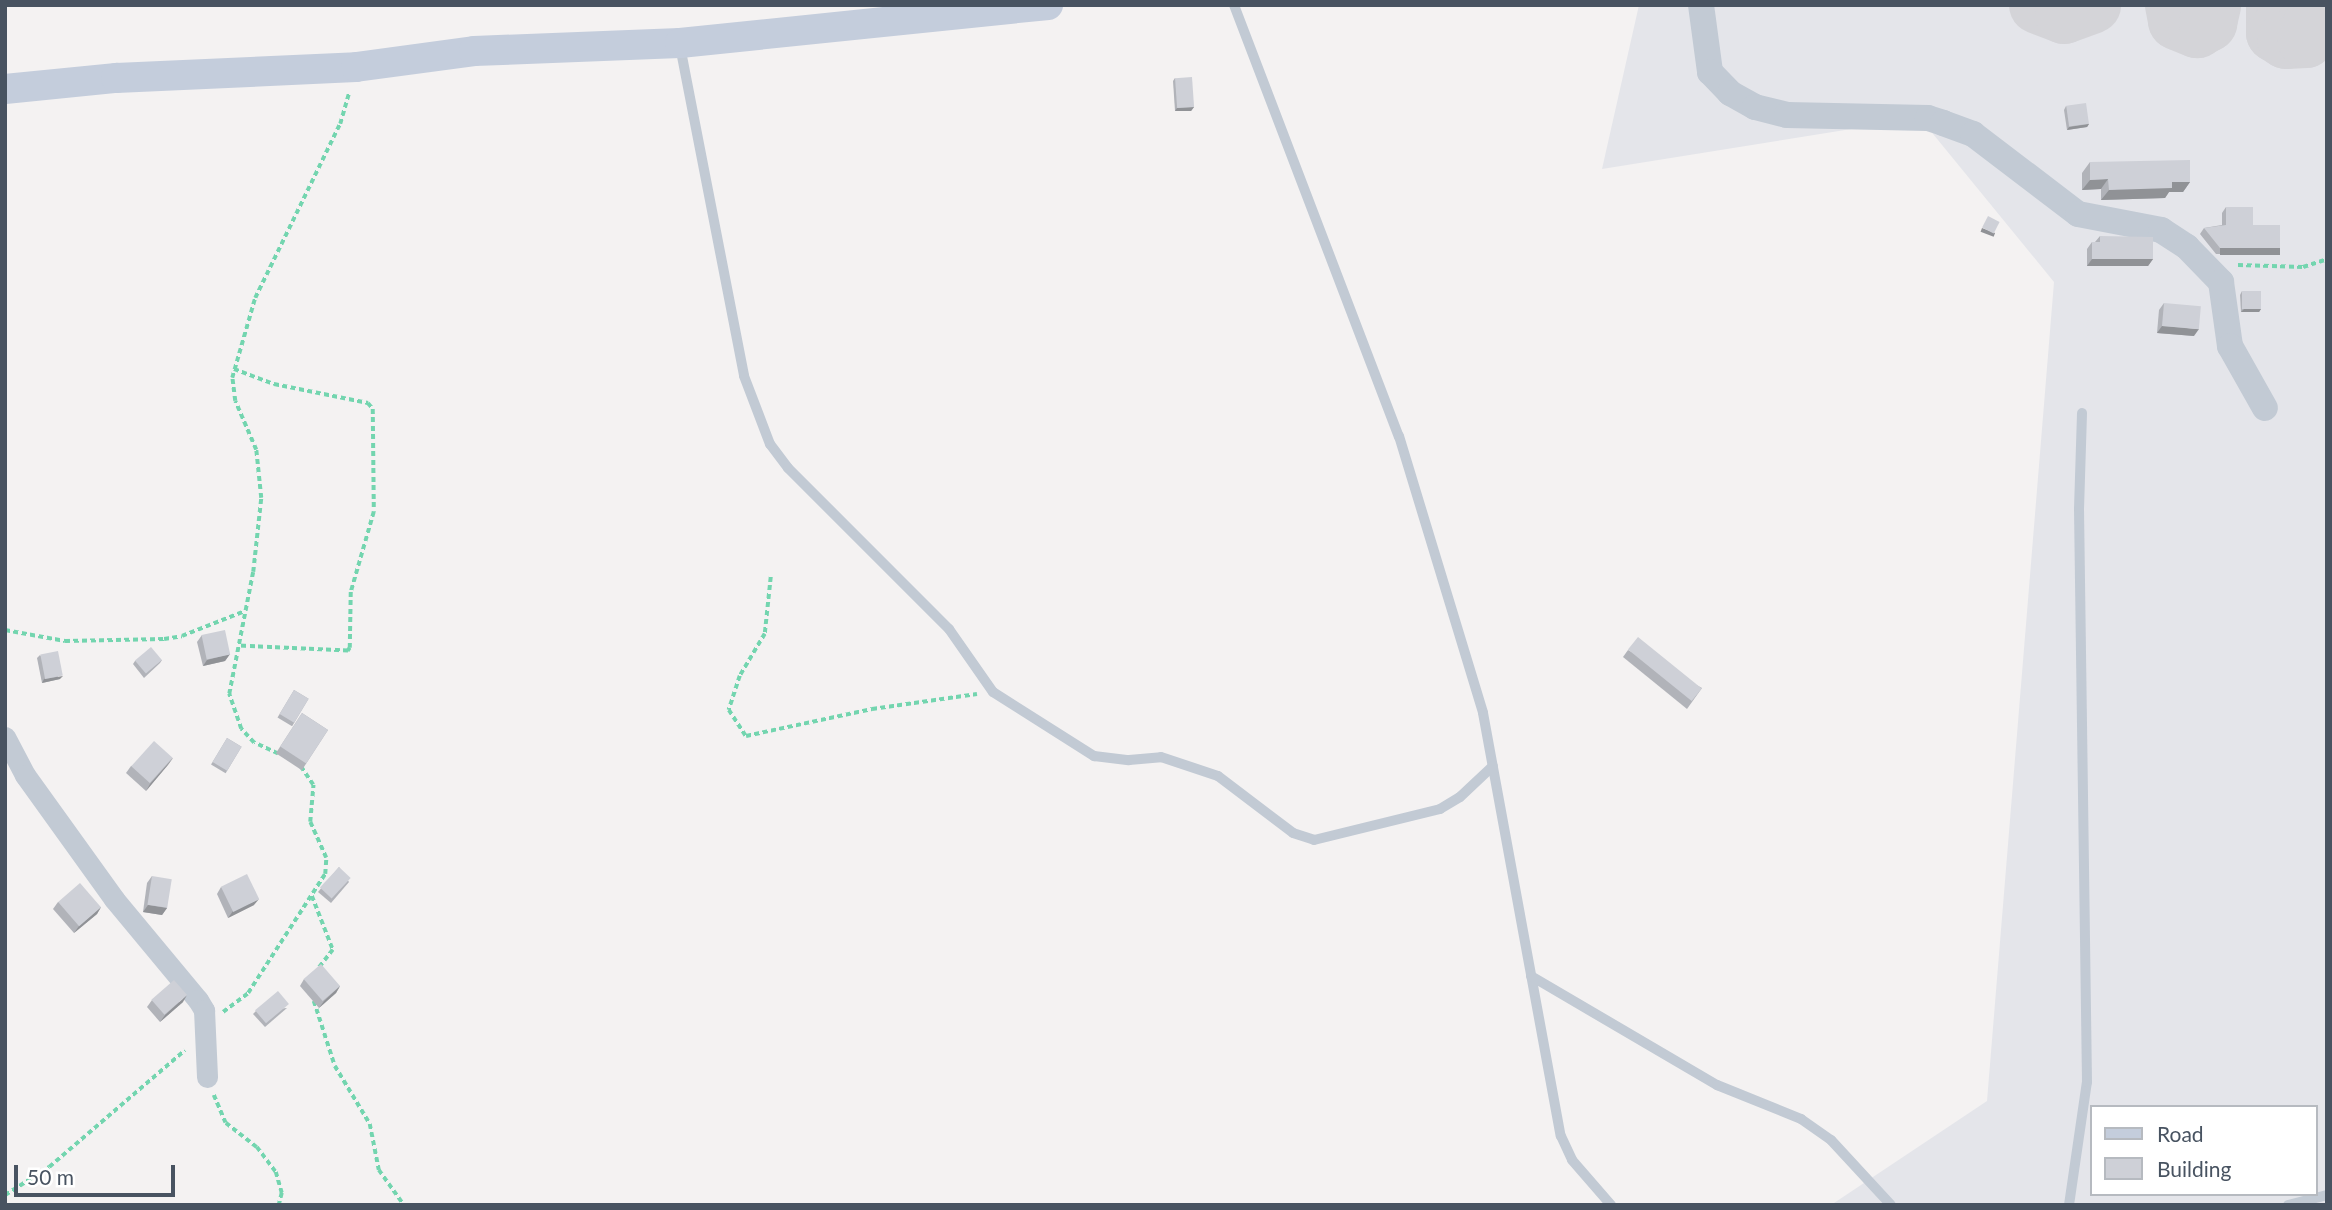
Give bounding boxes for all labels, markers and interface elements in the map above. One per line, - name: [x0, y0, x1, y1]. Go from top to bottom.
- legend: [2090, 1105, 2318, 1196]
- text: Road: [2157, 1121, 2204, 1146]
- scale bar: [18, 1150, 178, 1194]
- text: Building: [2157, 1156, 2232, 1181]
- text: 50 m: [27, 1164, 74, 1189]

